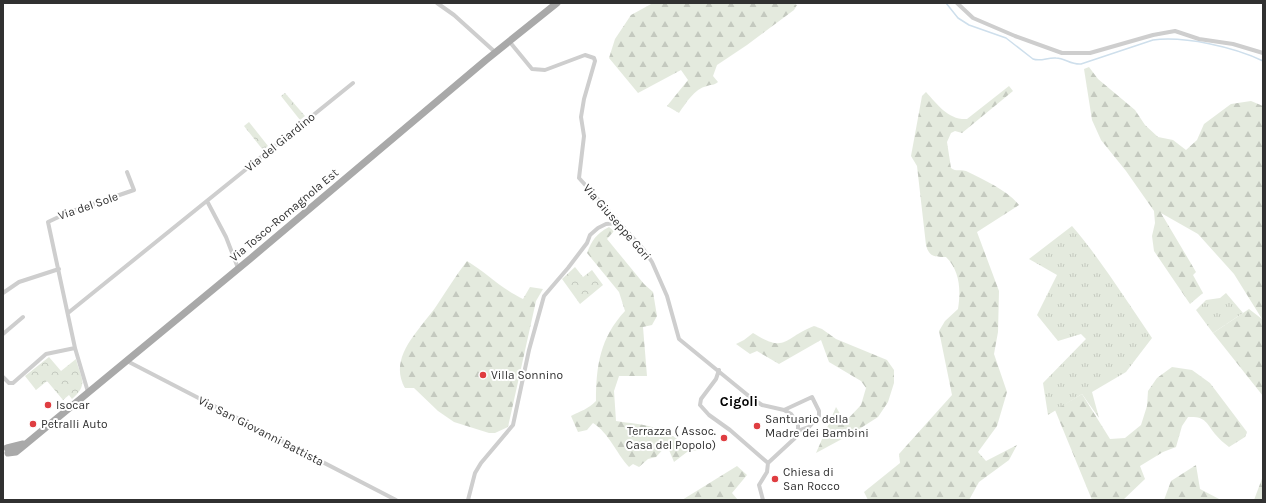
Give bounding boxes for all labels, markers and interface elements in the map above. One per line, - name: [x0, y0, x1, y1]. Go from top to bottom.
- street label: Via del Giardino: [242, 109, 318, 175]
- street label: Via Tosco-Romagnola Est: [227, 165, 341, 264]
- street label: Via Giuseppe Gori: [580, 181, 654, 263]
- street label: Via del Sole: [56, 189, 120, 223]
- place label: Villa Sonnino: [491, 368, 563, 382]
- marker: Villa Sonnino: [478, 370, 488, 380]
- street label: Via San Giovanni Battista: [196, 393, 326, 469]
- district label: Cigoli: [720, 393, 758, 410]
- place label: Isocar: [56, 398, 90, 412]
- marker: Isocar: [43, 400, 53, 410]
- place label: Santuario della Madre dei Bambini: [765, 412, 869, 440]
- place label: Petralli Auto: [41, 417, 108, 431]
- marker: Petralli Auto: [28, 419, 38, 429]
- marker: Santuario della Madre dei Bambini: [752, 421, 762, 431]
- place label: Terrazza ( Assoc. Casa del Popolo): [626, 424, 716, 452]
- marker: Terrazza ( Assoc. Casa del Popolo): [719, 433, 729, 443]
- place label: Chiesa di San Rocco: [783, 465, 840, 493]
- marker: Chiesa di San Rocco: [770, 474, 780, 484]

